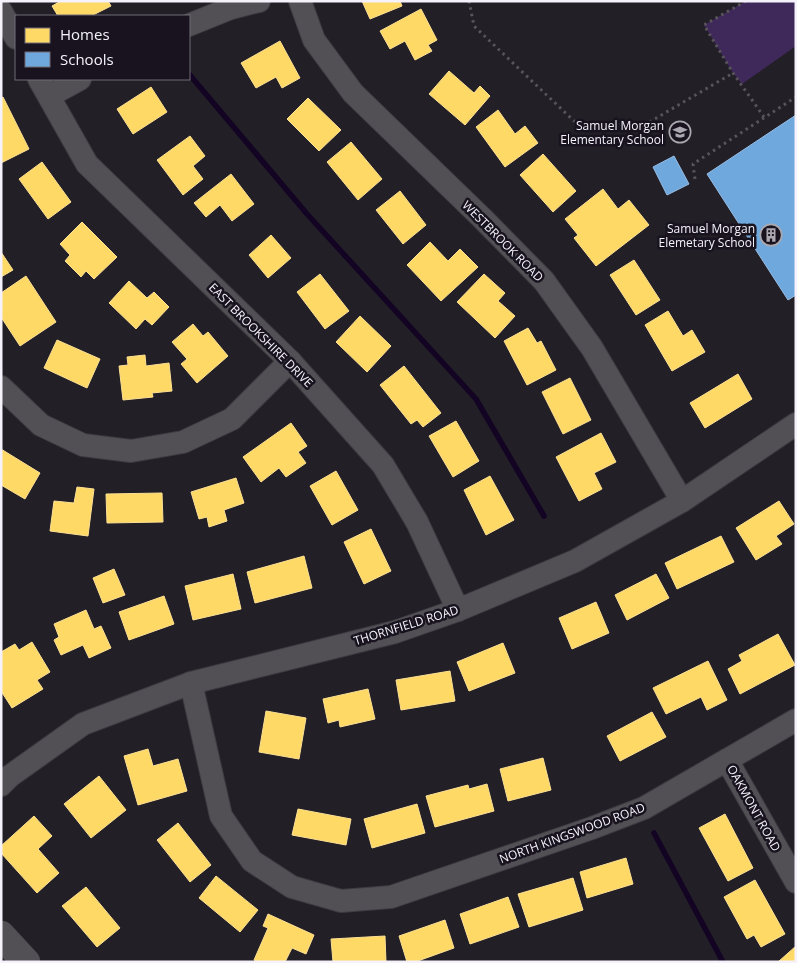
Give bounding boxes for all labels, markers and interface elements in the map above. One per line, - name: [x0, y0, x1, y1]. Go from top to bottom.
- legend: [15, 15, 190, 80]
- text: Homes: [60, 24, 110, 44]
- text: Schools: [60, 49, 114, 69]
- place label: Samuel Morgan Elementary School: [560, 117, 664, 148]
- school or university icon: Samuel Morgan Elementary School: [668, 120, 692, 144]
- street label: WESTBROOK ROAD: [459, 197, 547, 285]
- place label: Samuel Morgan Elemetary School: [659, 220, 755, 251]
- building icon: Samuel Morgan Elemetary School: [759, 223, 783, 247]
- street label: EAST BROOKSHIRE DRIVE: [205, 279, 317, 391]
- street label: THORNFIELD ROAD: [352, 601, 460, 649]
- street label: OAKMONT ROAD: [723, 762, 785, 854]
- street label: NORTH KINGSWOOD ROAD: [497, 799, 647, 867]

